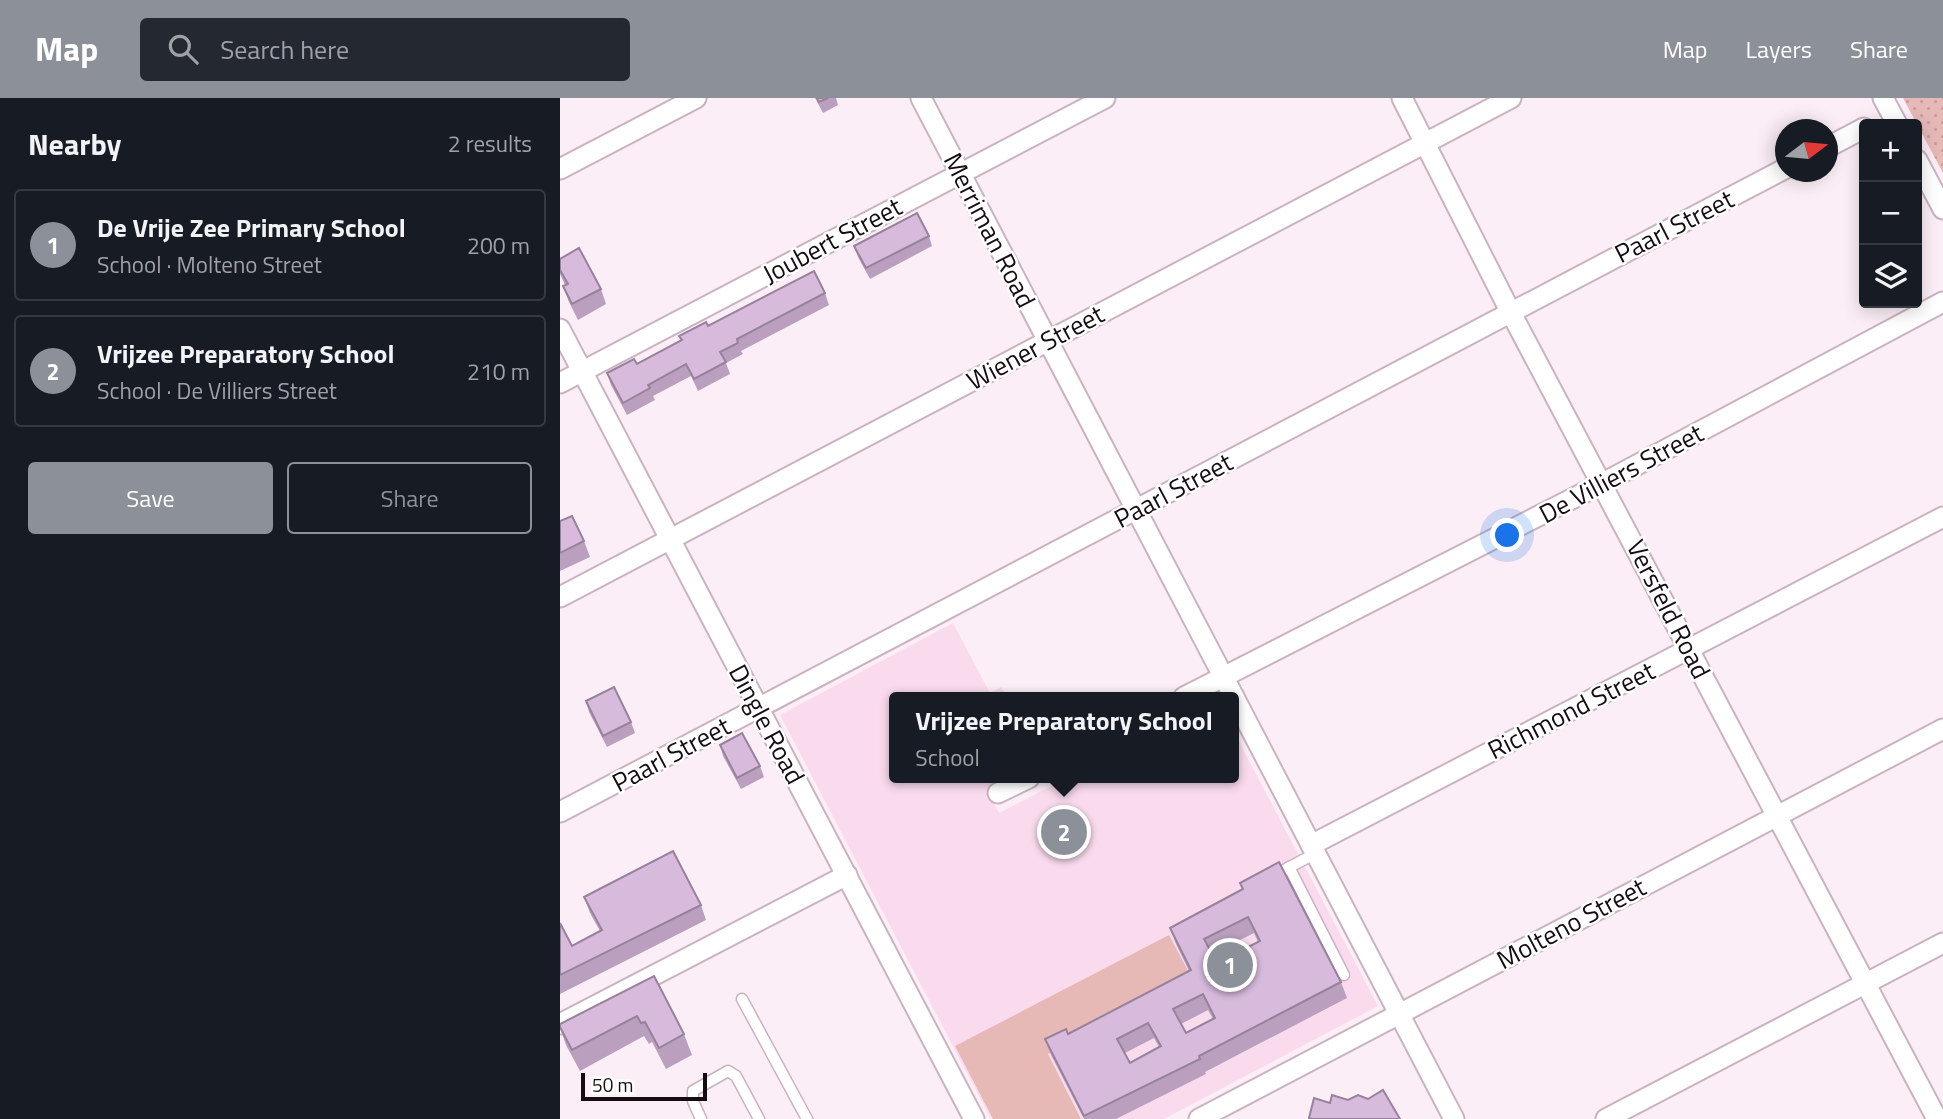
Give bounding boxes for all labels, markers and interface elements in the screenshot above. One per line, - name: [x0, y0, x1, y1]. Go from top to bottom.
- search box: [140, 18, 630, 81]
- text: Map: [35, 24, 98, 74]
- icon: search: [164, 30, 202, 68]
- text: Search here: [220, 30, 349, 69]
- text: Map: [1663, 31, 1708, 67]
- text: Layers: [1746, 31, 1812, 67]
- text: Share: [1850, 31, 1908, 67]
- north arrow: [1775, 119, 1838, 182]
- map controls: [1859, 119, 1922, 308]
- button: +: [1859, 119, 1922, 182]
- text: Nearby: [28, 121, 121, 167]
- text: 2 results: [448, 126, 532, 161]
- street label: Merriman Road: [934, 146, 1046, 314]
- street label: Paarl Street: [1608, 179, 1740, 273]
- button: −: [1859, 182, 1922, 245]
- street label: Joubert Street: [755, 187, 909, 293]
- text: De Vrije Zee Primary School: [97, 208, 406, 247]
- text: 1: [47, 228, 59, 263]
- text: 200 m: [467, 228, 530, 263]
- button: layers: [1859, 245, 1922, 308]
- text: School · Molteno Street: [97, 247, 322, 282]
- street label: Wiener Street: [959, 294, 1111, 400]
- text: Vrijzee Preparatory School: [97, 334, 394, 373]
- text: 2: [47, 354, 59, 389]
- text: 210 m: [467, 354, 530, 389]
- text: School · De Villiers Street: [97, 373, 337, 408]
- street label: De Villiers Street: [1532, 413, 1710, 533]
- street label: Paarl Street: [1107, 442, 1239, 538]
- button: Save: [28, 462, 273, 534]
- button: Share: [287, 462, 532, 534]
- your location: [1490, 518, 1524, 552]
- street label: Versfeld Road: [1617, 533, 1721, 685]
- street label: Richmond Street: [1481, 651, 1661, 769]
- street label: Dingle Road: [719, 657, 815, 791]
- popup: [889, 692, 1239, 783]
- text: Vrijzee Preparatory School: [915, 701, 1213, 740]
- street label: Paarl Street: [605, 706, 737, 802]
- text: School: [915, 740, 980, 775]
- pin: 2: [1041, 806, 1087, 858]
- street label: Molteno Street: [1489, 867, 1653, 979]
- pin: 1: [1207, 939, 1253, 991]
- scale bar: [581, 1070, 707, 1102]
- text: 50 m: [592, 1070, 633, 1099]

